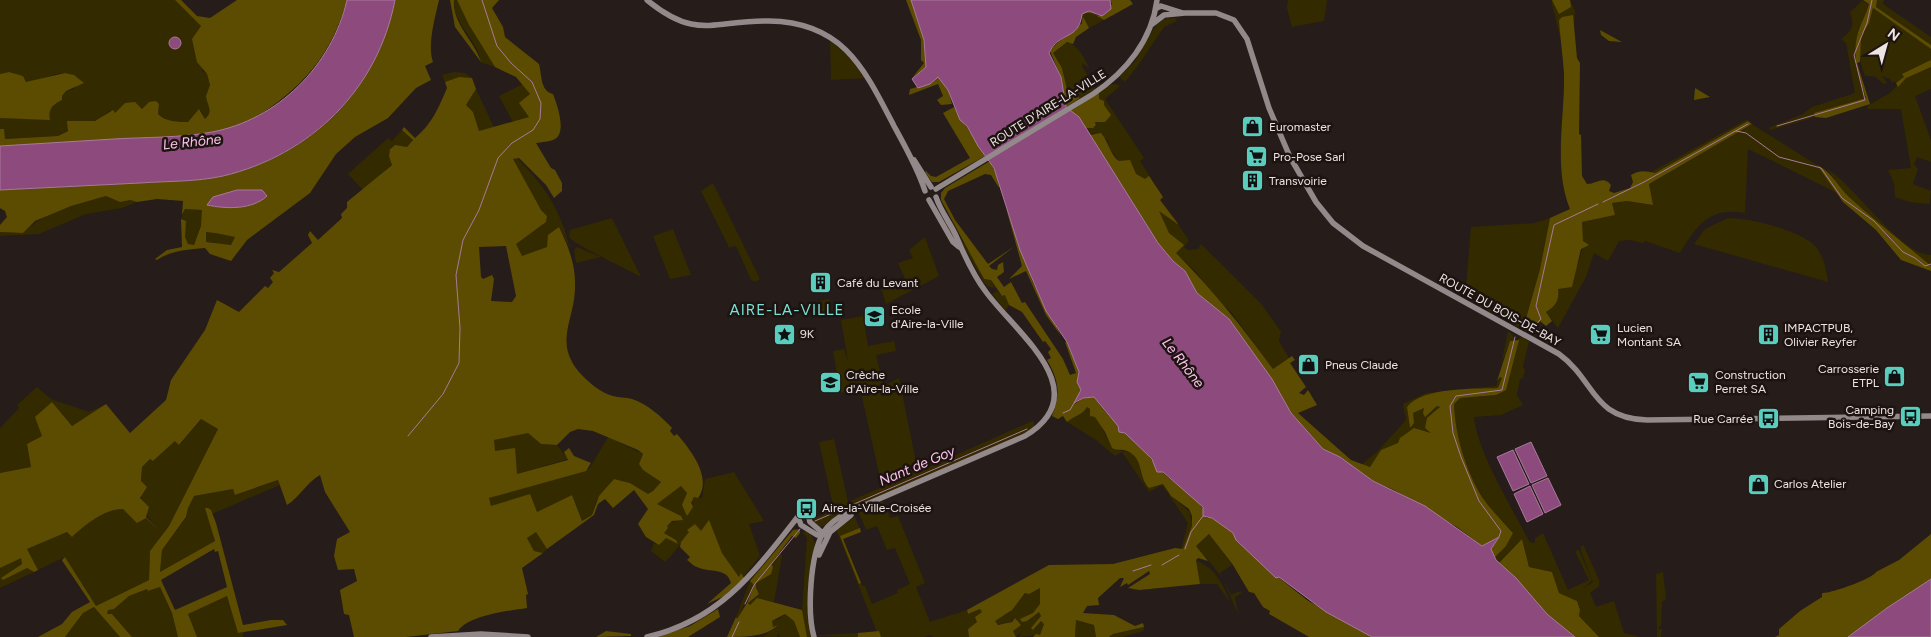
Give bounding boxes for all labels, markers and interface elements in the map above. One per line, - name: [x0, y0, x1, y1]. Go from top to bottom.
- north arrow: [1861, 20, 1911, 70]
- text: N: [1884, 25, 1903, 45]
- street label: ROUTE D'AIRE-LA-VILLE: [987, 67, 1109, 149]
- shop icon: Euromaster: [1241, 115, 1265, 139]
- place label: Euromaster: [1269, 120, 1331, 134]
- water label: Le Rhône: [162, 130, 222, 154]
- supermarket icon: Pro-Pose Sarl: [1245, 145, 1269, 169]
- place label: Pro-Pose Sarl: [1273, 150, 1345, 164]
- building icon: Transvoirie: [1241, 169, 1265, 193]
- place label: Transvoirie: [1269, 174, 1327, 188]
- building icon: Café du Levant: [809, 271, 833, 295]
- street label: ROUTE DU BOIS-DE-BAY: [1437, 271, 1564, 350]
- place label: Café du Levant: [837, 276, 919, 290]
- district label: AIRE-LA-VILLE: [730, 301, 844, 319]
- place label: Ecole d'Aire-la-Ville: [891, 303, 964, 331]
- school or university icon: Ecole d'Aire-la-Ville: [863, 305, 887, 329]
- place label: Lucien Montant SA: [1617, 321, 1681, 349]
- place label: IMPACTPUB, Olivier Reyfer: [1784, 321, 1857, 349]
- place icon: 9K: [772, 322, 796, 346]
- supermarket icon: Lucien Montant SA: [1589, 323, 1613, 347]
- building icon: IMPACTPUB, Olivier Reyfer: [1756, 323, 1780, 347]
- place label: 9K: [800, 327, 815, 341]
- water label: Le Rhône: [1158, 335, 1208, 392]
- shop icon: Pneus Claude: [1297, 353, 1321, 377]
- place label: Pneus Claude: [1325, 358, 1399, 372]
- place label: Carrosserie ETPL: [1818, 362, 1880, 390]
- shop icon: Carrosserie ETPL: [1883, 364, 1907, 388]
- place label: Crèche d'Aire-la-Ville: [846, 368, 919, 396]
- place label: Construction Perret SA: [1715, 368, 1786, 396]
- school or university icon: Crèche d'Aire-la-Ville: [818, 370, 842, 394]
- supermarket icon: Construction Perret SA: [1687, 370, 1711, 394]
- place label: Camping Bois-de-Bay: [1828, 403, 1895, 431]
- bus stop icon: Camping Bois-de-Bay: [1898, 405, 1922, 429]
- bus stop icon: Rue Carrée: [1757, 407, 1781, 431]
- place label: Rue Carrée: [1693, 412, 1753, 426]
- water label: Nant de Goy: [876, 442, 958, 490]
- shop icon: Carlos Atelier: [1746, 472, 1770, 496]
- place label: Carlos Atelier: [1774, 477, 1846, 491]
- bus stop icon: Aire-la-Ville-Croisée: [794, 496, 818, 520]
- place label: Aire-la-Ville-Croisée: [822, 501, 932, 515]

